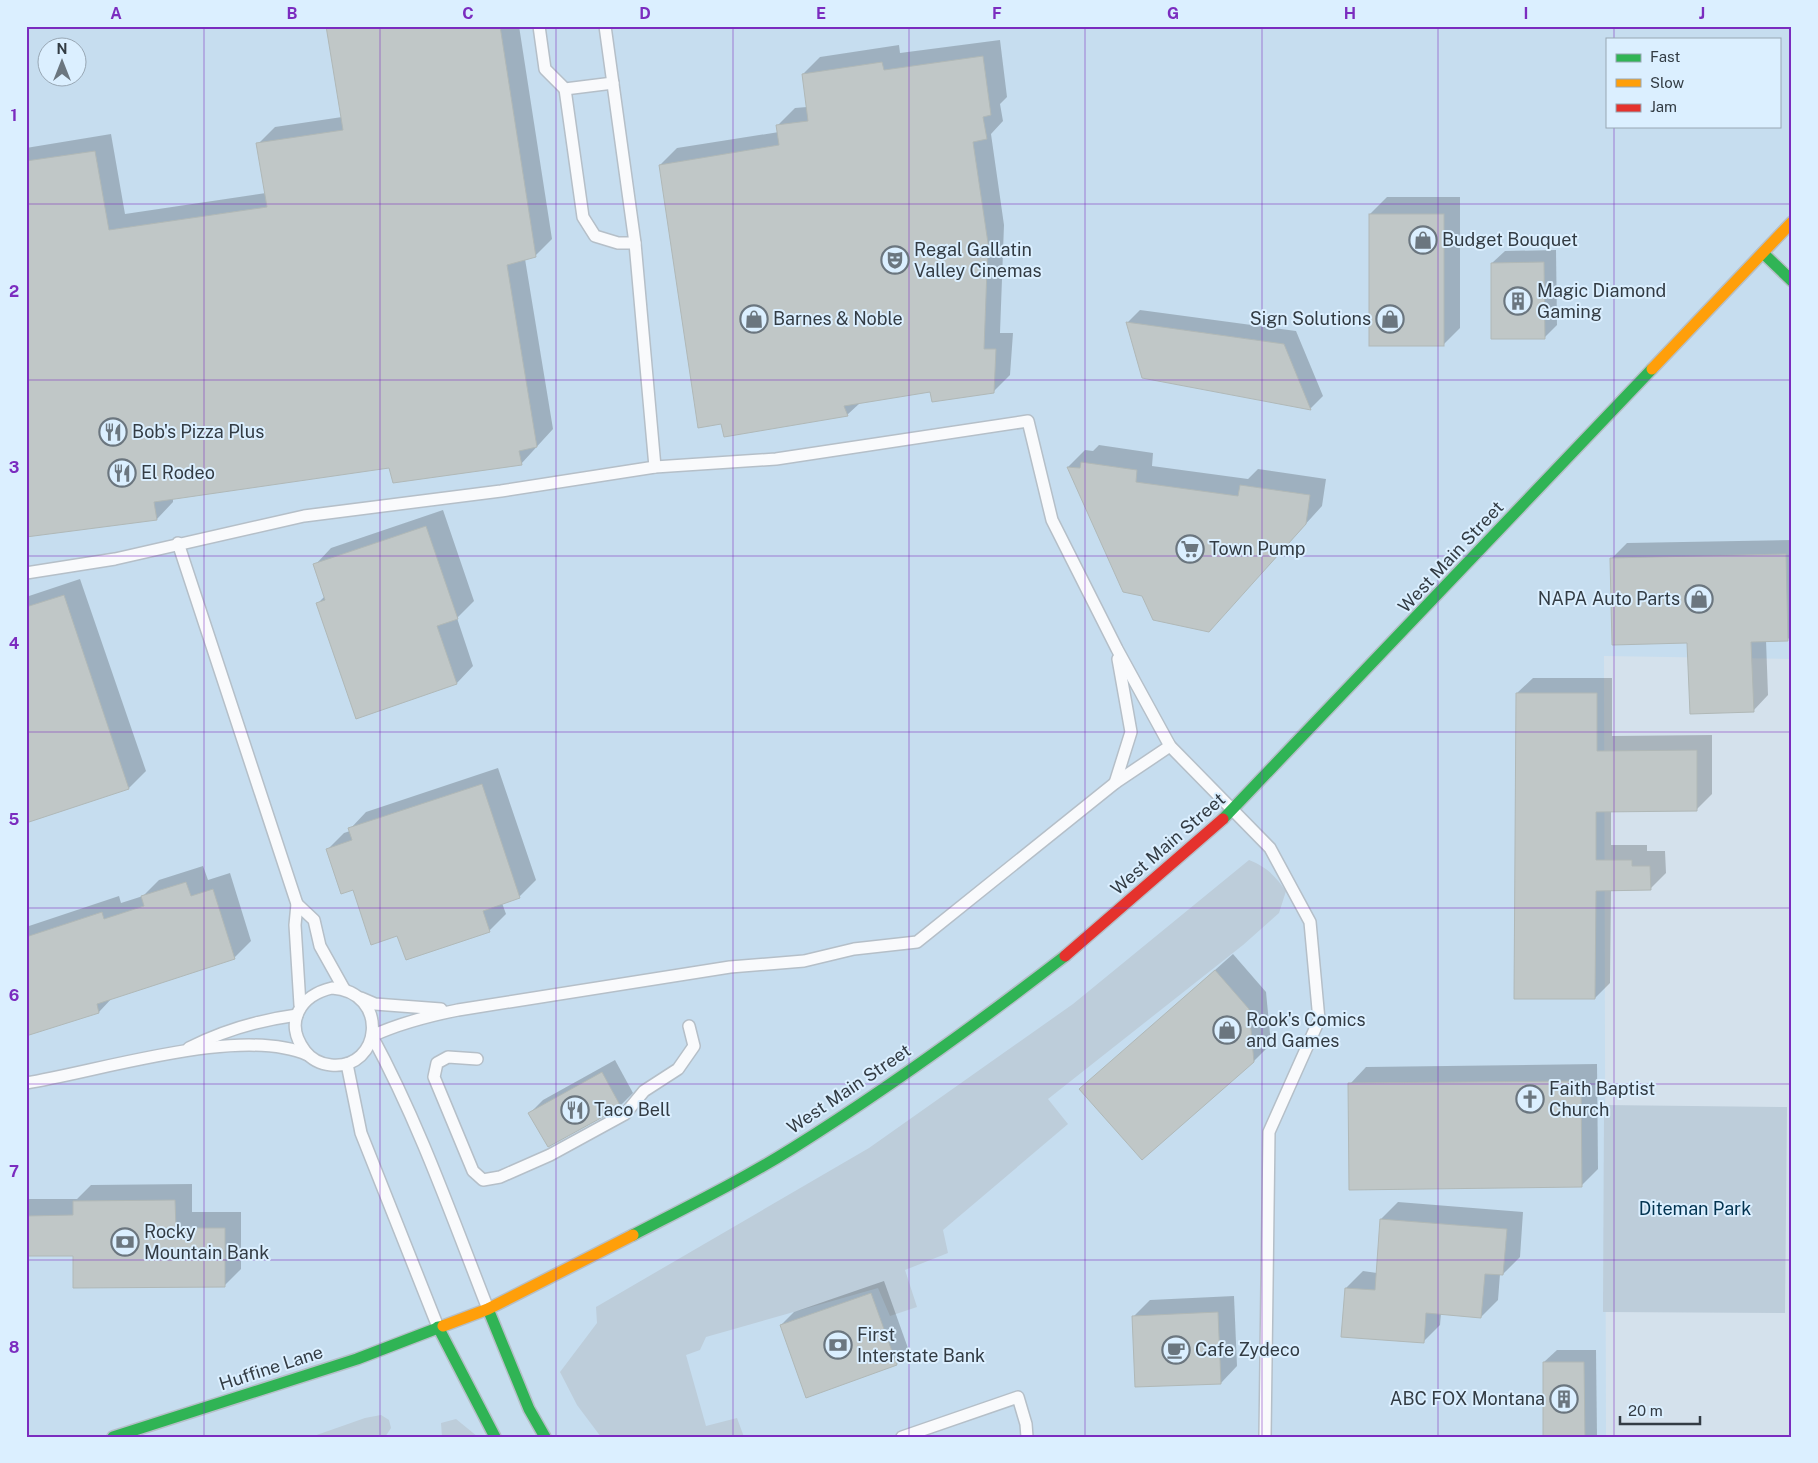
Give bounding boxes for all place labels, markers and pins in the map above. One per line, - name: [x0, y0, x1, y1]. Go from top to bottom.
- shop icon: Budget Bouquet: [1408, 225, 1438, 255]
- place label: Budget Bouquet: [1442, 229, 1578, 250]
- place label: Regal Gallatin Valley Cinemas: [914, 239, 1042, 281]
- theatre icon: Regal Gallatin Valley Cinemas: [880, 245, 910, 275]
- place label: Magic Diamond Gaming: [1537, 280, 1666, 322]
- building icon: Magic Diamond Gaming: [1503, 286, 1533, 316]
- shop icon: Barnes & Noble: [739, 304, 769, 334]
- shop icon: Sign Solutions: [1375, 304, 1405, 334]
- place label: Barnes & Noble: [773, 308, 903, 329]
- place label: Sign Solutions: [1250, 308, 1371, 329]
- restaurant icon: Bob's Pizza Plus: [98, 417, 128, 447]
- place label: Bob's Pizza Plus: [132, 421, 264, 442]
- restaurant icon: El Rodeo: [107, 458, 137, 488]
- place label: El Rodeo: [141, 462, 215, 483]
- supermarket icon: Town Pump: [1175, 534, 1205, 564]
- place label: Town Pump: [1209, 538, 1306, 559]
- shop icon: NAPA Auto Parts: [1684, 584, 1714, 614]
- place label: NAPA Auto Parts: [1538, 588, 1680, 609]
- place label: Rook's Comics and Games: [1246, 1009, 1366, 1051]
- shop icon: Rook's Comics and Games: [1212, 1015, 1242, 1045]
- place label: Faith Baptist Church: [1549, 1078, 1655, 1120]
- church icon: Faith Baptist Church: [1515, 1084, 1545, 1114]
- restaurant icon: Taco Bell: [560, 1095, 590, 1125]
- place label: Taco Bell: [594, 1099, 671, 1120]
- place label: Rocky Mountain Bank: [144, 1221, 269, 1263]
- bank icon: Rocky Mountain Bank: [110, 1227, 140, 1257]
- place label: First Interstate Bank: [857, 1324, 985, 1366]
- bank icon: First Interstate Bank: [823, 1330, 853, 1360]
- cafe icon: Cafe Zydeco: [1161, 1335, 1191, 1365]
- place label: Cafe Zydeco: [1195, 1339, 1300, 1360]
- building icon: ABC FOX Montana: [1549, 1384, 1579, 1414]
- place label: ABC FOX Montana: [1390, 1388, 1545, 1409]

